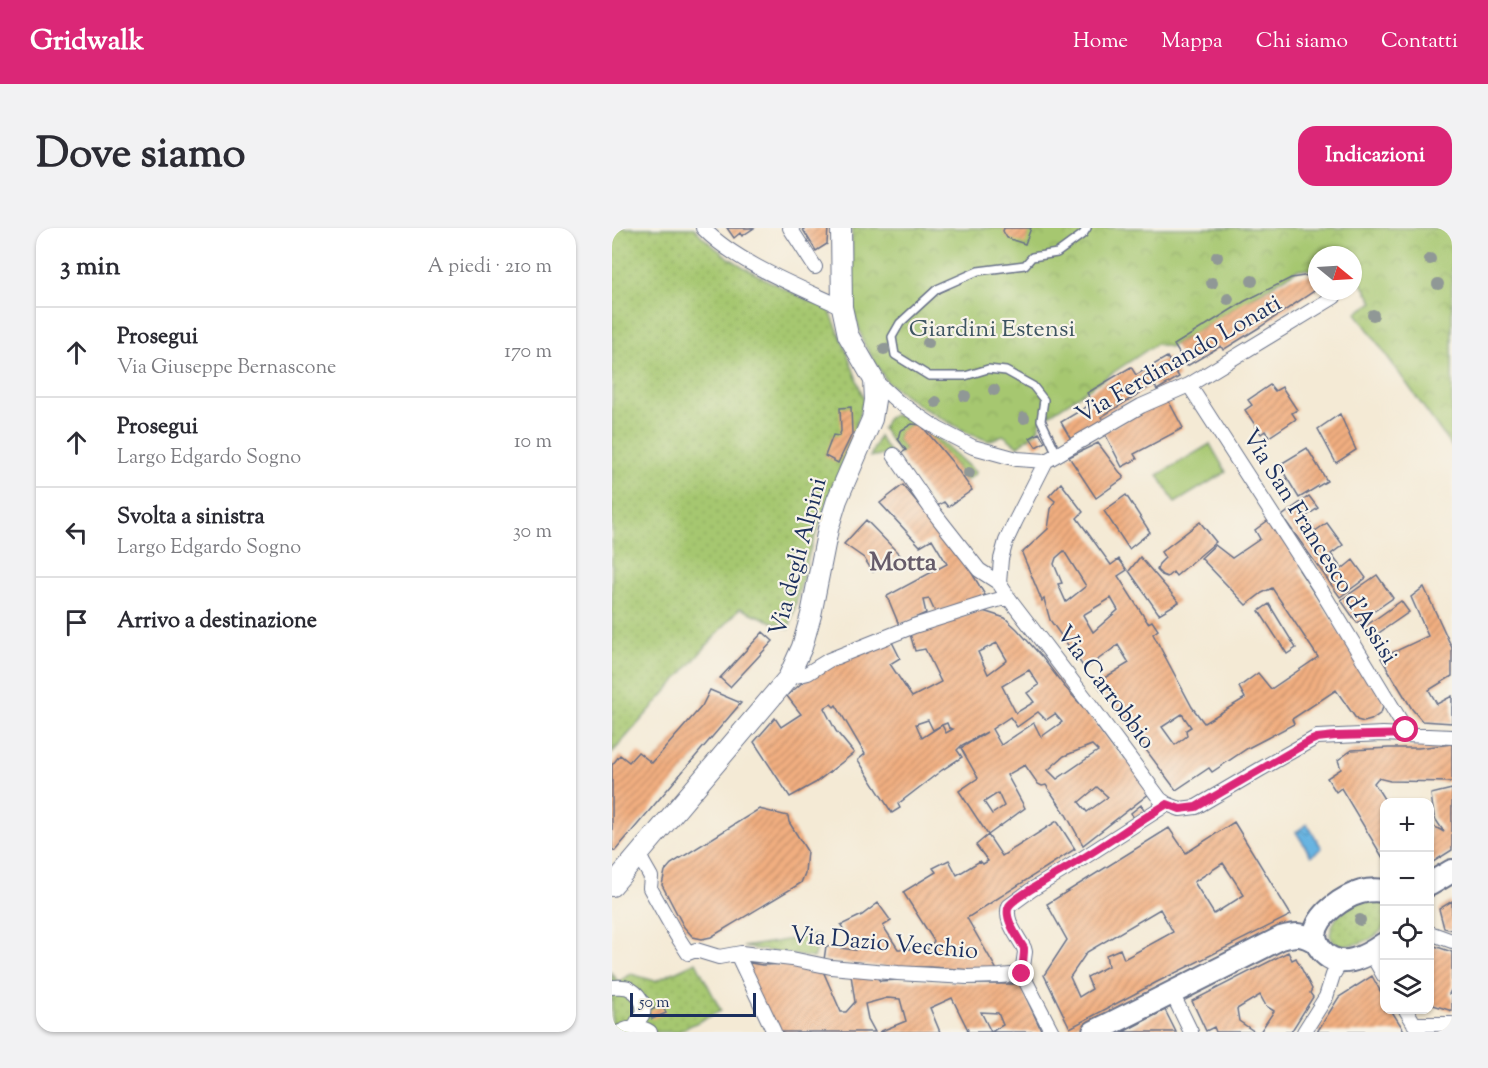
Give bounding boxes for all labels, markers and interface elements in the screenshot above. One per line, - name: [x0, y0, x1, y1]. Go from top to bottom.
- text: Gridwalk: [30, 22, 144, 62]
- text: Home: [1073, 27, 1128, 57]
- text: Mappa: [1161, 27, 1223, 57]
- text: Chi siamo: [1256, 27, 1348, 57]
- text: Contatti: [1381, 27, 1458, 57]
- text: Dove siamo: [36, 126, 245, 186]
- button: Indicazioni: [1298, 126, 1452, 186]
- north arrow: [1308, 246, 1362, 300]
- text: 3 min: [60, 249, 120, 286]
- text: A piedi · 210 m: [428, 253, 552, 282]
- street label: Via Ferdinando Lonati: [1070, 287, 1288, 433]
- park label: Giardini Estensi: [909, 313, 1075, 347]
- text: Prosegui: [117, 322, 198, 354]
- icon: ahead: [60, 336, 93, 369]
- text: 170 m: [504, 338, 552, 367]
- text: Via Giuseppe Bernascone: [117, 354, 336, 383]
- text: Prosegui: [117, 412, 198, 444]
- street label: Via San Francesco d'Assisi: [1233, 423, 1405, 671]
- icon: ahead: [60, 426, 93, 459]
- text: 10 m: [514, 428, 552, 457]
- text: Largo Edgardo Sogno: [117, 444, 301, 473]
- street label: Via degli Alpini: [762, 474, 837, 640]
- text: Svolta a sinistra: [117, 502, 265, 534]
- icon: left: [60, 516, 93, 549]
- text: 30 m: [513, 518, 552, 547]
- text: Largo Edgardo Sogno: [117, 534, 301, 563]
- district label: Motta: [869, 545, 937, 582]
- icon: arrive: [60, 606, 93, 639]
- text: Arrivo a destinazione: [117, 606, 317, 638]
- street label: Via Carrobbio: [1047, 619, 1163, 757]
- route start: [1392, 716, 1418, 742]
- map controls: [1380, 798, 1434, 1014]
- button: +: [1380, 798, 1434, 852]
- button: −: [1380, 852, 1434, 906]
- button: locate: [1380, 906, 1434, 960]
- street label: Via Dazio Vecchio: [789, 919, 979, 969]
- route end: [1008, 960, 1034, 986]
- button: layers: [1380, 960, 1434, 1014]
- scale bar: [630, 990, 756, 1018]
- text: 50 m: [639, 992, 670, 1015]

